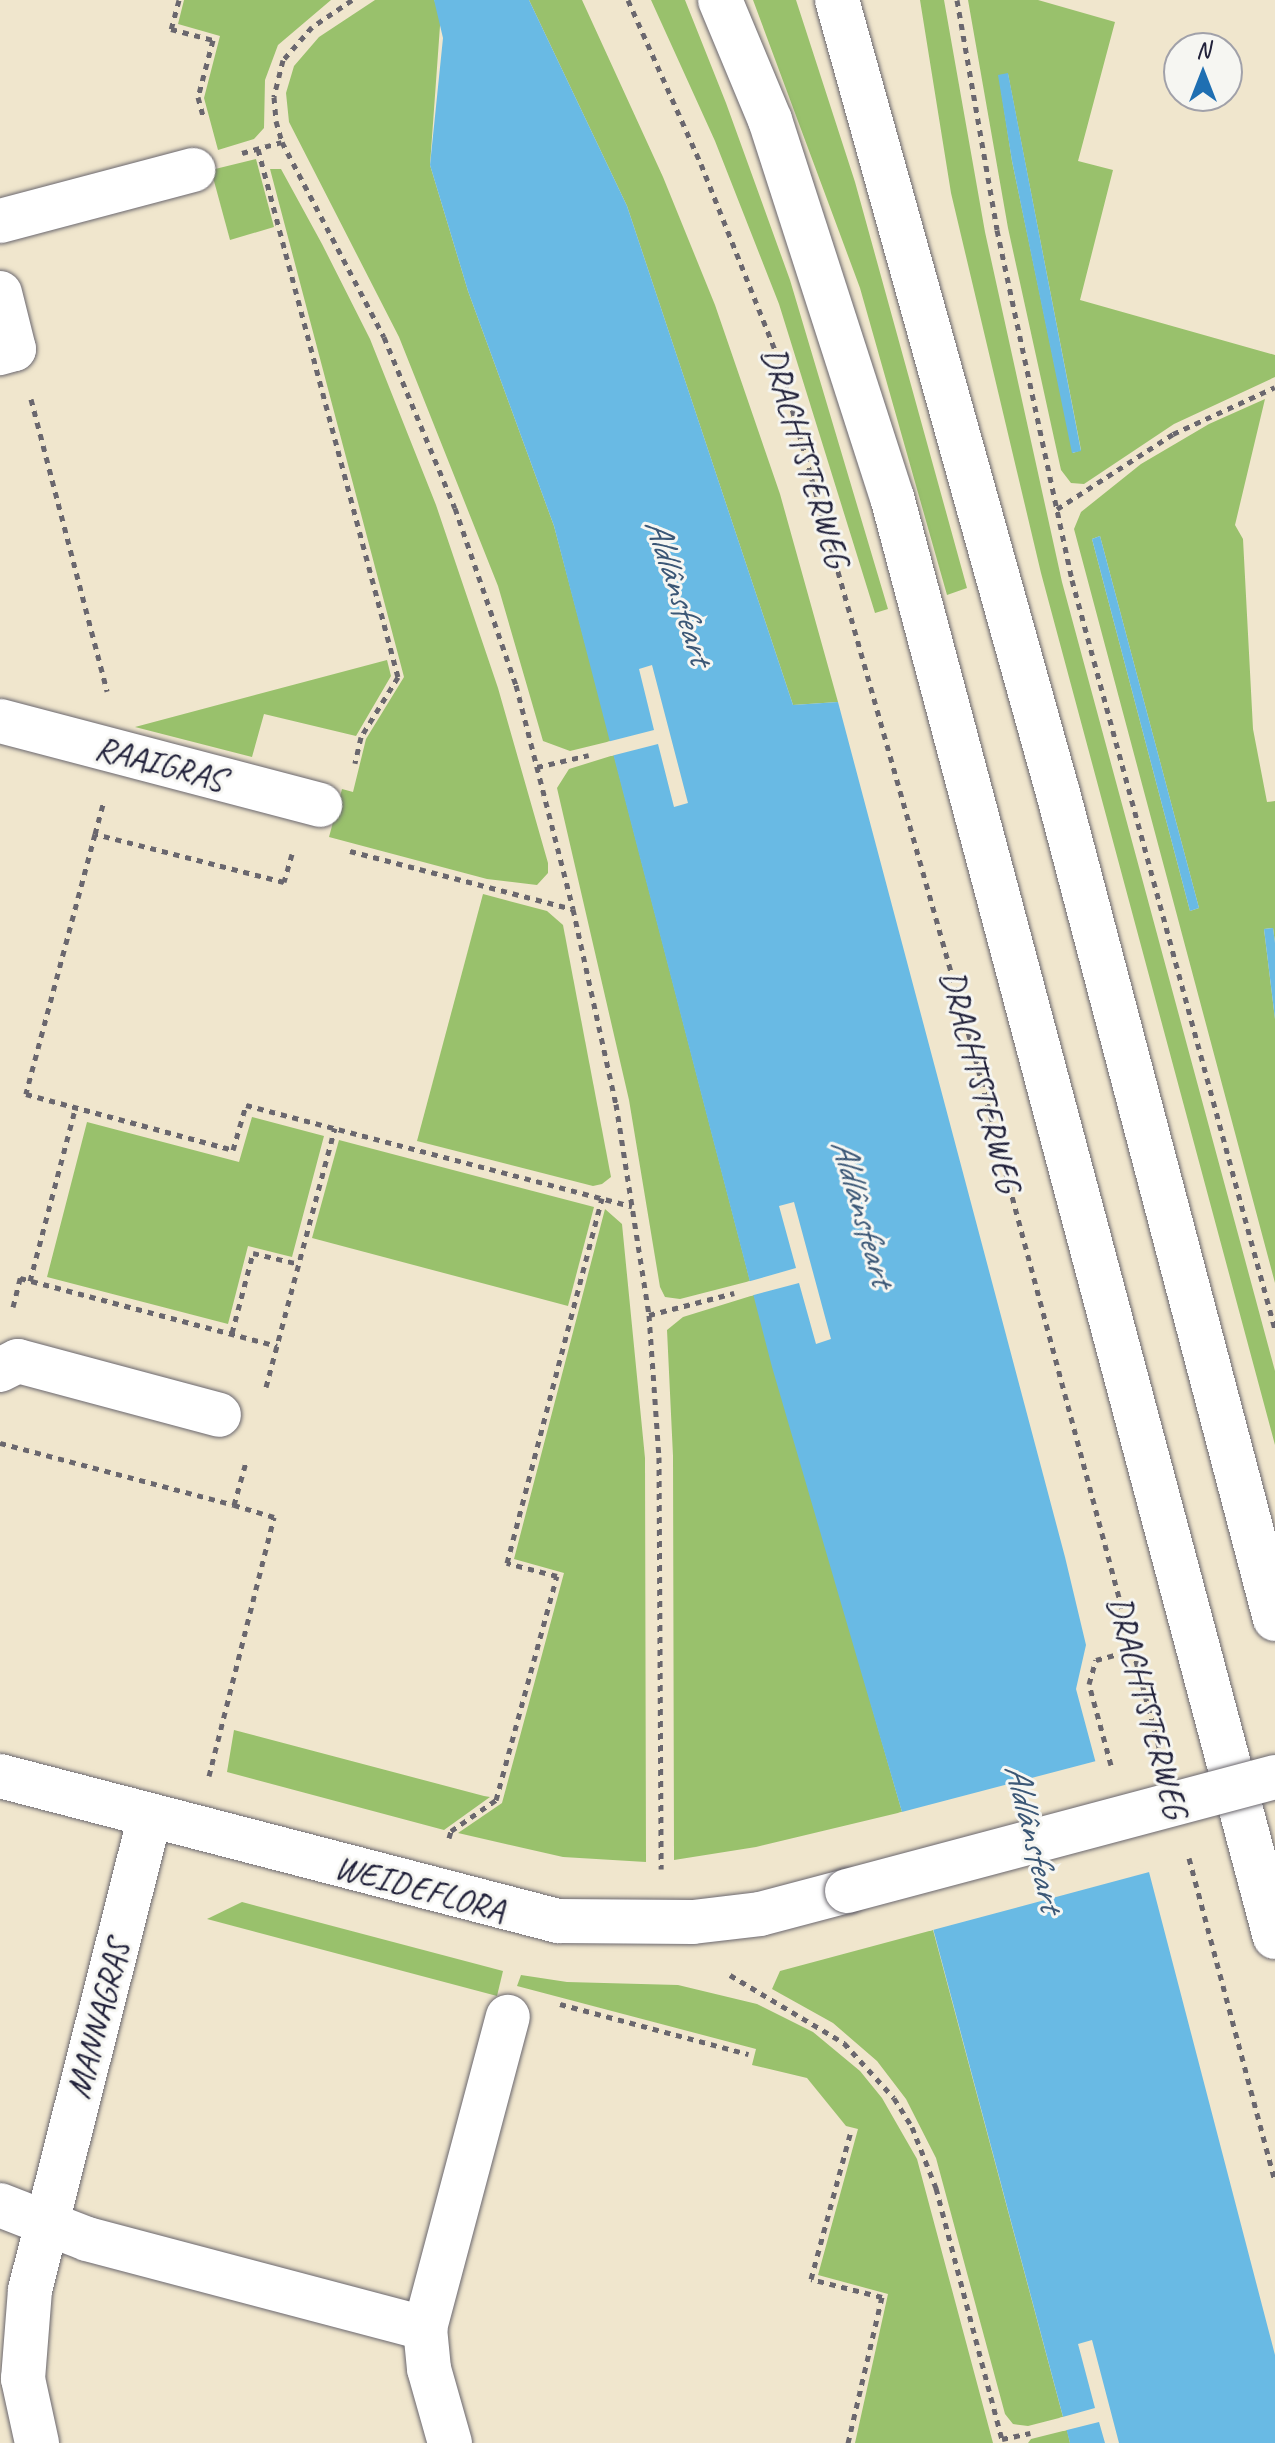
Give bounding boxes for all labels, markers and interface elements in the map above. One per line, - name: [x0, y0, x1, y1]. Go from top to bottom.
- north arrow: [1163, 32, 1243, 112]
- text: N: [1196, 36, 1210, 64]
- street label: DRACHTSTERWEG: [753, 342, 859, 572]
- water label: Aldlânsfeart: [635, 513, 723, 669]
- street label: RAAIGRAS: [91, 726, 229, 800]
- street label: DRACHTSTERWEG: [932, 966, 1030, 1196]
- water label: Aldlânsfeart: [822, 1134, 904, 1290]
- street label: DRACHTSTERWEG: [1099, 1592, 1197, 1822]
- water label: Aldlânsfeart: [995, 1759, 1073, 1915]
- street label: WEIDEFLORA: [331, 1846, 509, 1930]
- street label: MANNAGRAS: [57, 1935, 139, 2103]

